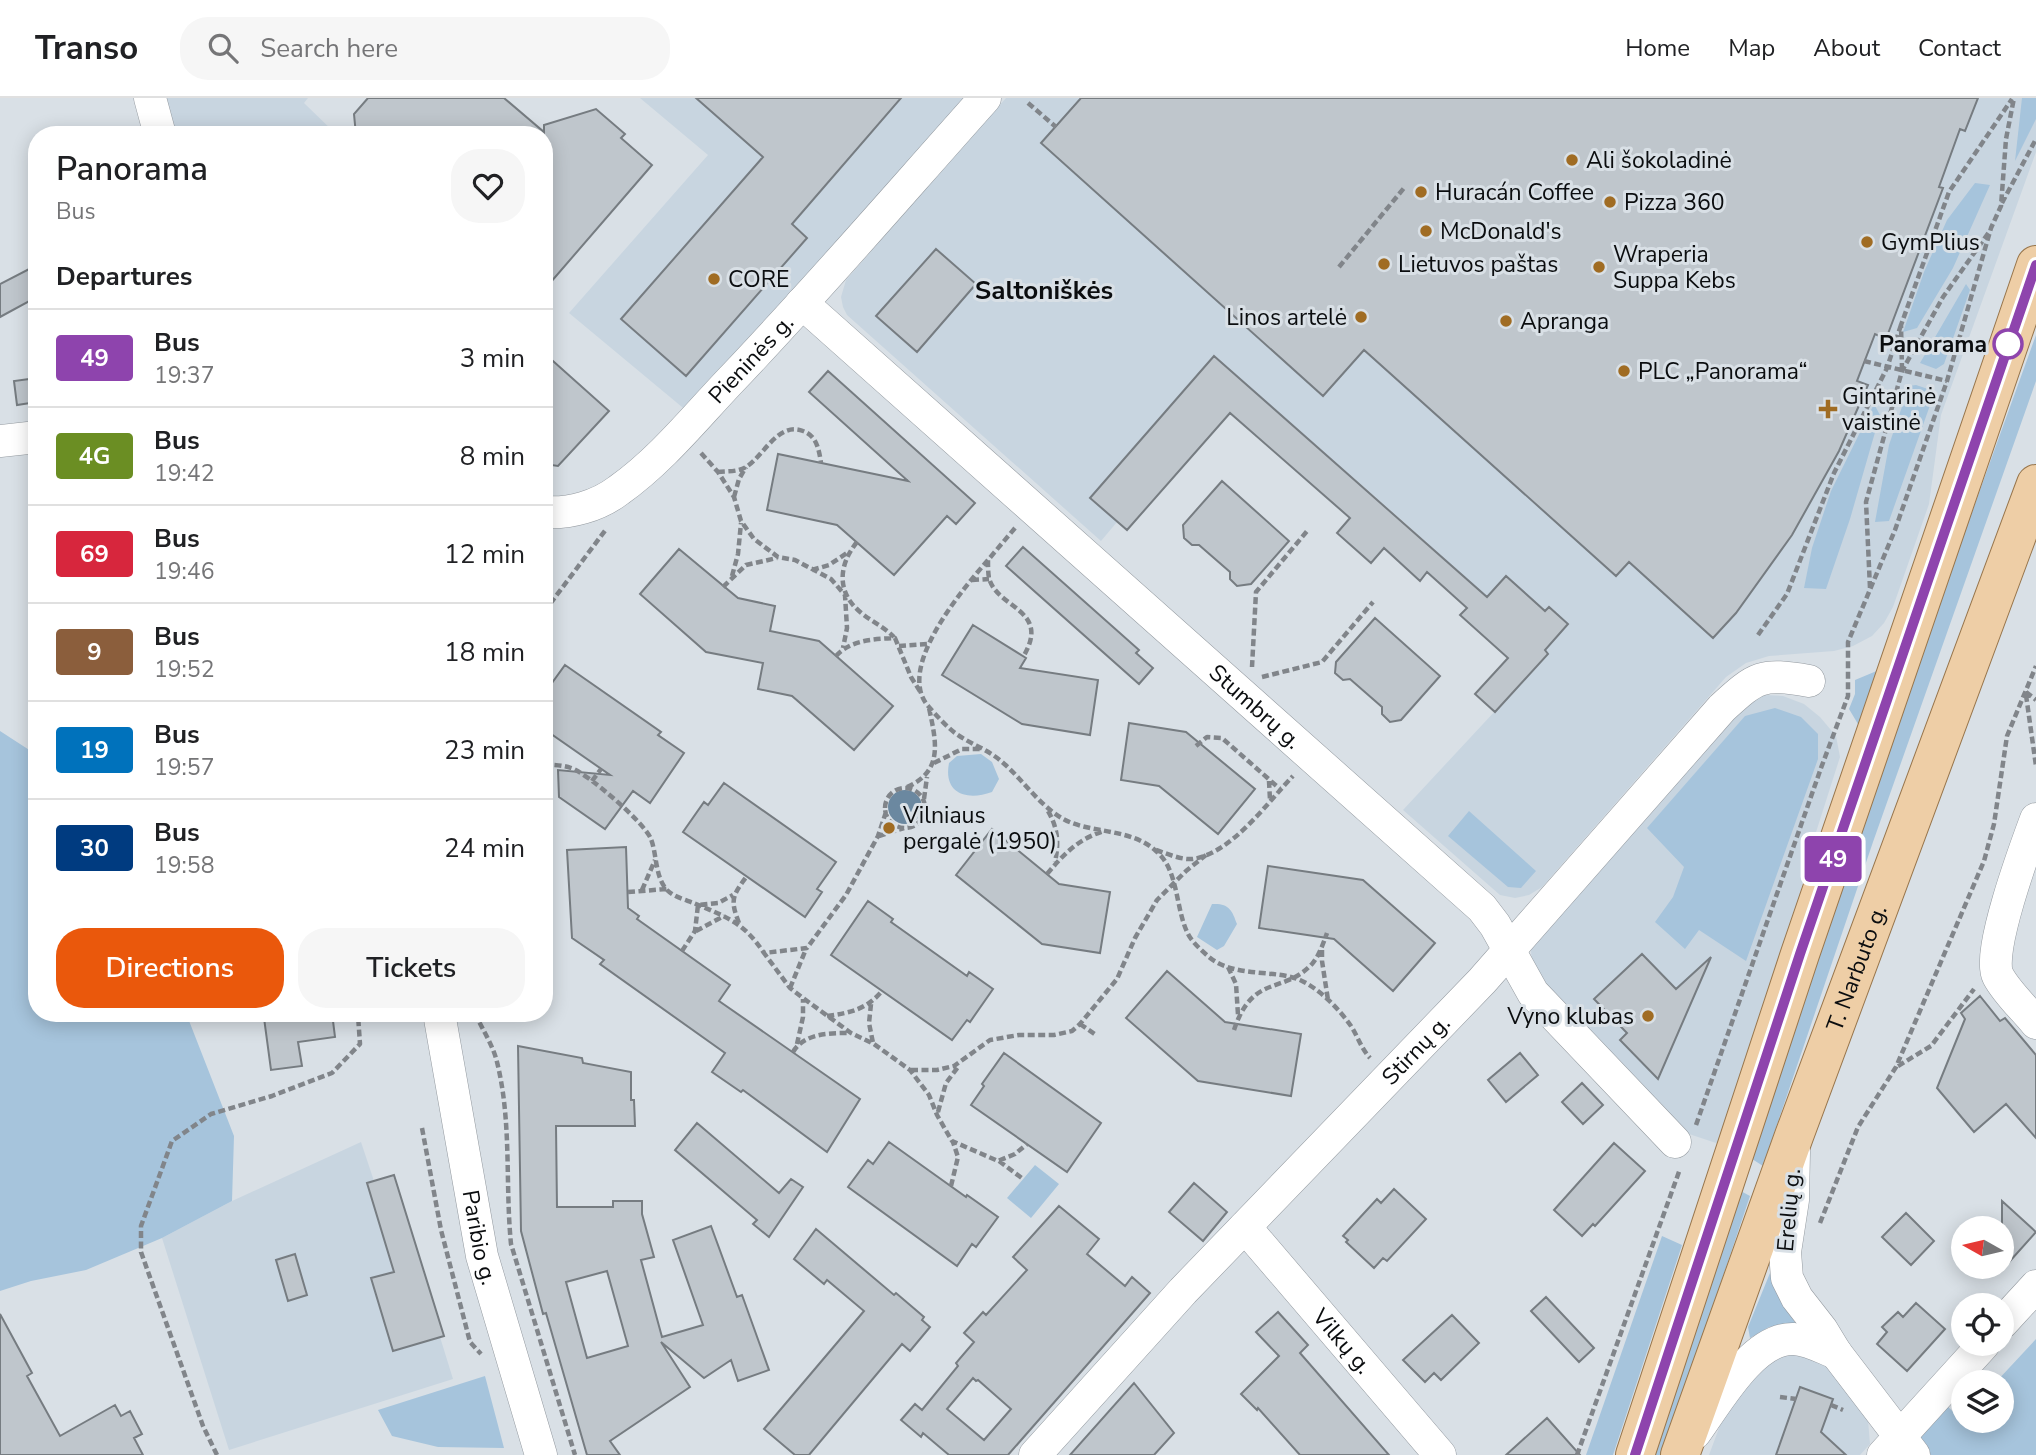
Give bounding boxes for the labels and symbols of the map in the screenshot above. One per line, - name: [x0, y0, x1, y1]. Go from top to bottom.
- place label: Ali šokoladinė: [1586, 145, 1732, 176]
- marker: Ali šokoladinė: [1564, 152, 1580, 168]
- place label: Huracán Coffee: [1435, 177, 1594, 208]
- marker: Huracán Coffee: [1413, 184, 1429, 200]
- place label: Pizza 360: [1624, 187, 1725, 218]
- marker: Pizza 360: [1602, 194, 1618, 210]
- place label: McDonald's: [1440, 216, 1562, 247]
- marker: McDonald's: [1418, 223, 1434, 239]
- place label: GymPlius: [1881, 227, 1980, 258]
- marker: GymPlius: [1859, 234, 1875, 250]
- place label: Wraperia Suppa Kebs: [1613, 239, 1736, 296]
- place label: Lietuvos paštas: [1398, 249, 1558, 280]
- marker: Lietuvos paštas: [1376, 256, 1392, 272]
- marker: Wraperia Suppa Kebs: [1591, 259, 1607, 275]
- place label: CORE: [728, 264, 789, 295]
- marker: CORE: [706, 271, 722, 287]
- district label: Saltoniškės: [975, 273, 1113, 308]
- place label: Linos artelė: [1226, 302, 1347, 333]
- place label: Apranga: [1520, 306, 1609, 337]
- street label: Pieninės g.: [701, 308, 800, 410]
- marker: Linos artelė: [1353, 309, 1369, 325]
- marker: Apranga: [1498, 313, 1514, 329]
- place label: Panorama: [1879, 329, 1987, 360]
- marker: Panorama: [1993, 329, 2023, 359]
- place label: PLC „Panorama“: [1638, 356, 1808, 387]
- marker: PLC „Panorama“: [1616, 363, 1632, 379]
- place label: Gintarinė vaistinė: [1842, 381, 1936, 438]
- marker: Gintarinė vaistinė: [1820, 401, 1836, 417]
- street label: Stumbrų g.: [1203, 657, 1308, 756]
- place label: Vilniaus pergalė (1950): [902, 800, 1057, 857]
- marker: Vilniaus pergalė (1950): [881, 820, 897, 836]
- line badge: 49: [1801, 836, 1864, 882]
- street label: T. Narbuto g.: [1819, 900, 1894, 1036]
- place label: Vyno klubas: [1506, 1001, 1634, 1032]
- street label: Stirnų g.: [1374, 1008, 1457, 1092]
- marker: Vyno klubas: [1640, 1008, 1656, 1024]
- street label: Erelių g.: [1770, 1167, 1808, 1253]
- street label: Paribio g.: [455, 1188, 505, 1288]
- north arrow: [1951, 1216, 2014, 1279]
- street label: Vilkų g.: [1305, 1301, 1379, 1380]

